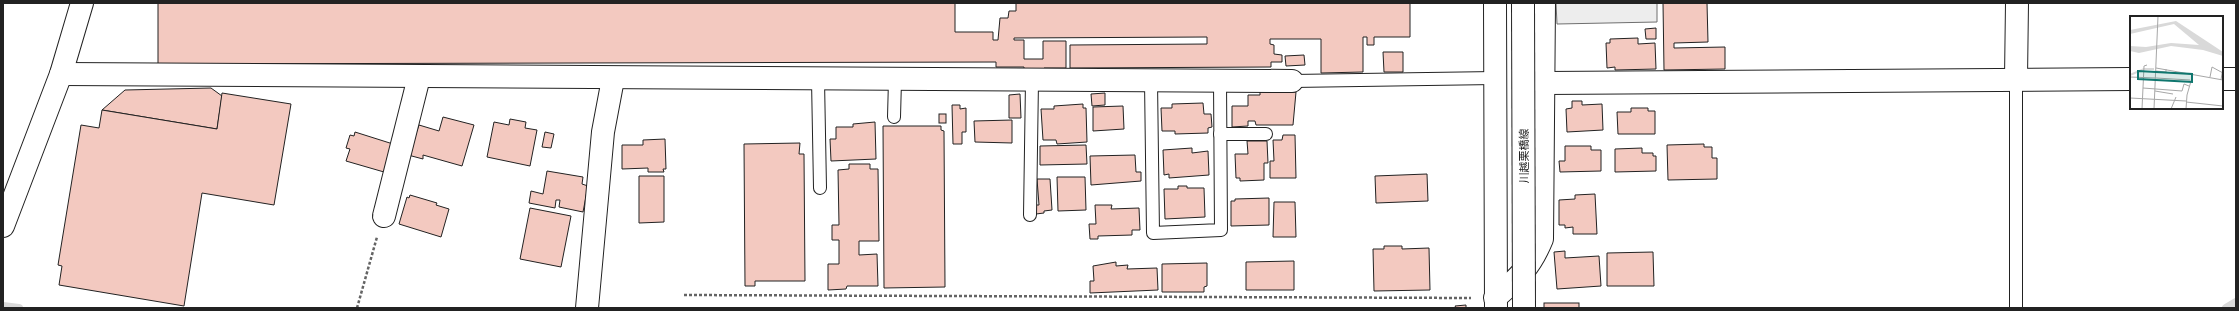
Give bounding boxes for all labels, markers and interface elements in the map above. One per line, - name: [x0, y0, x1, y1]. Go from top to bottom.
- inset map: [2130, 16, 2223, 109]
- street label: 川越栗橋線: [1517, 129, 1530, 184]

